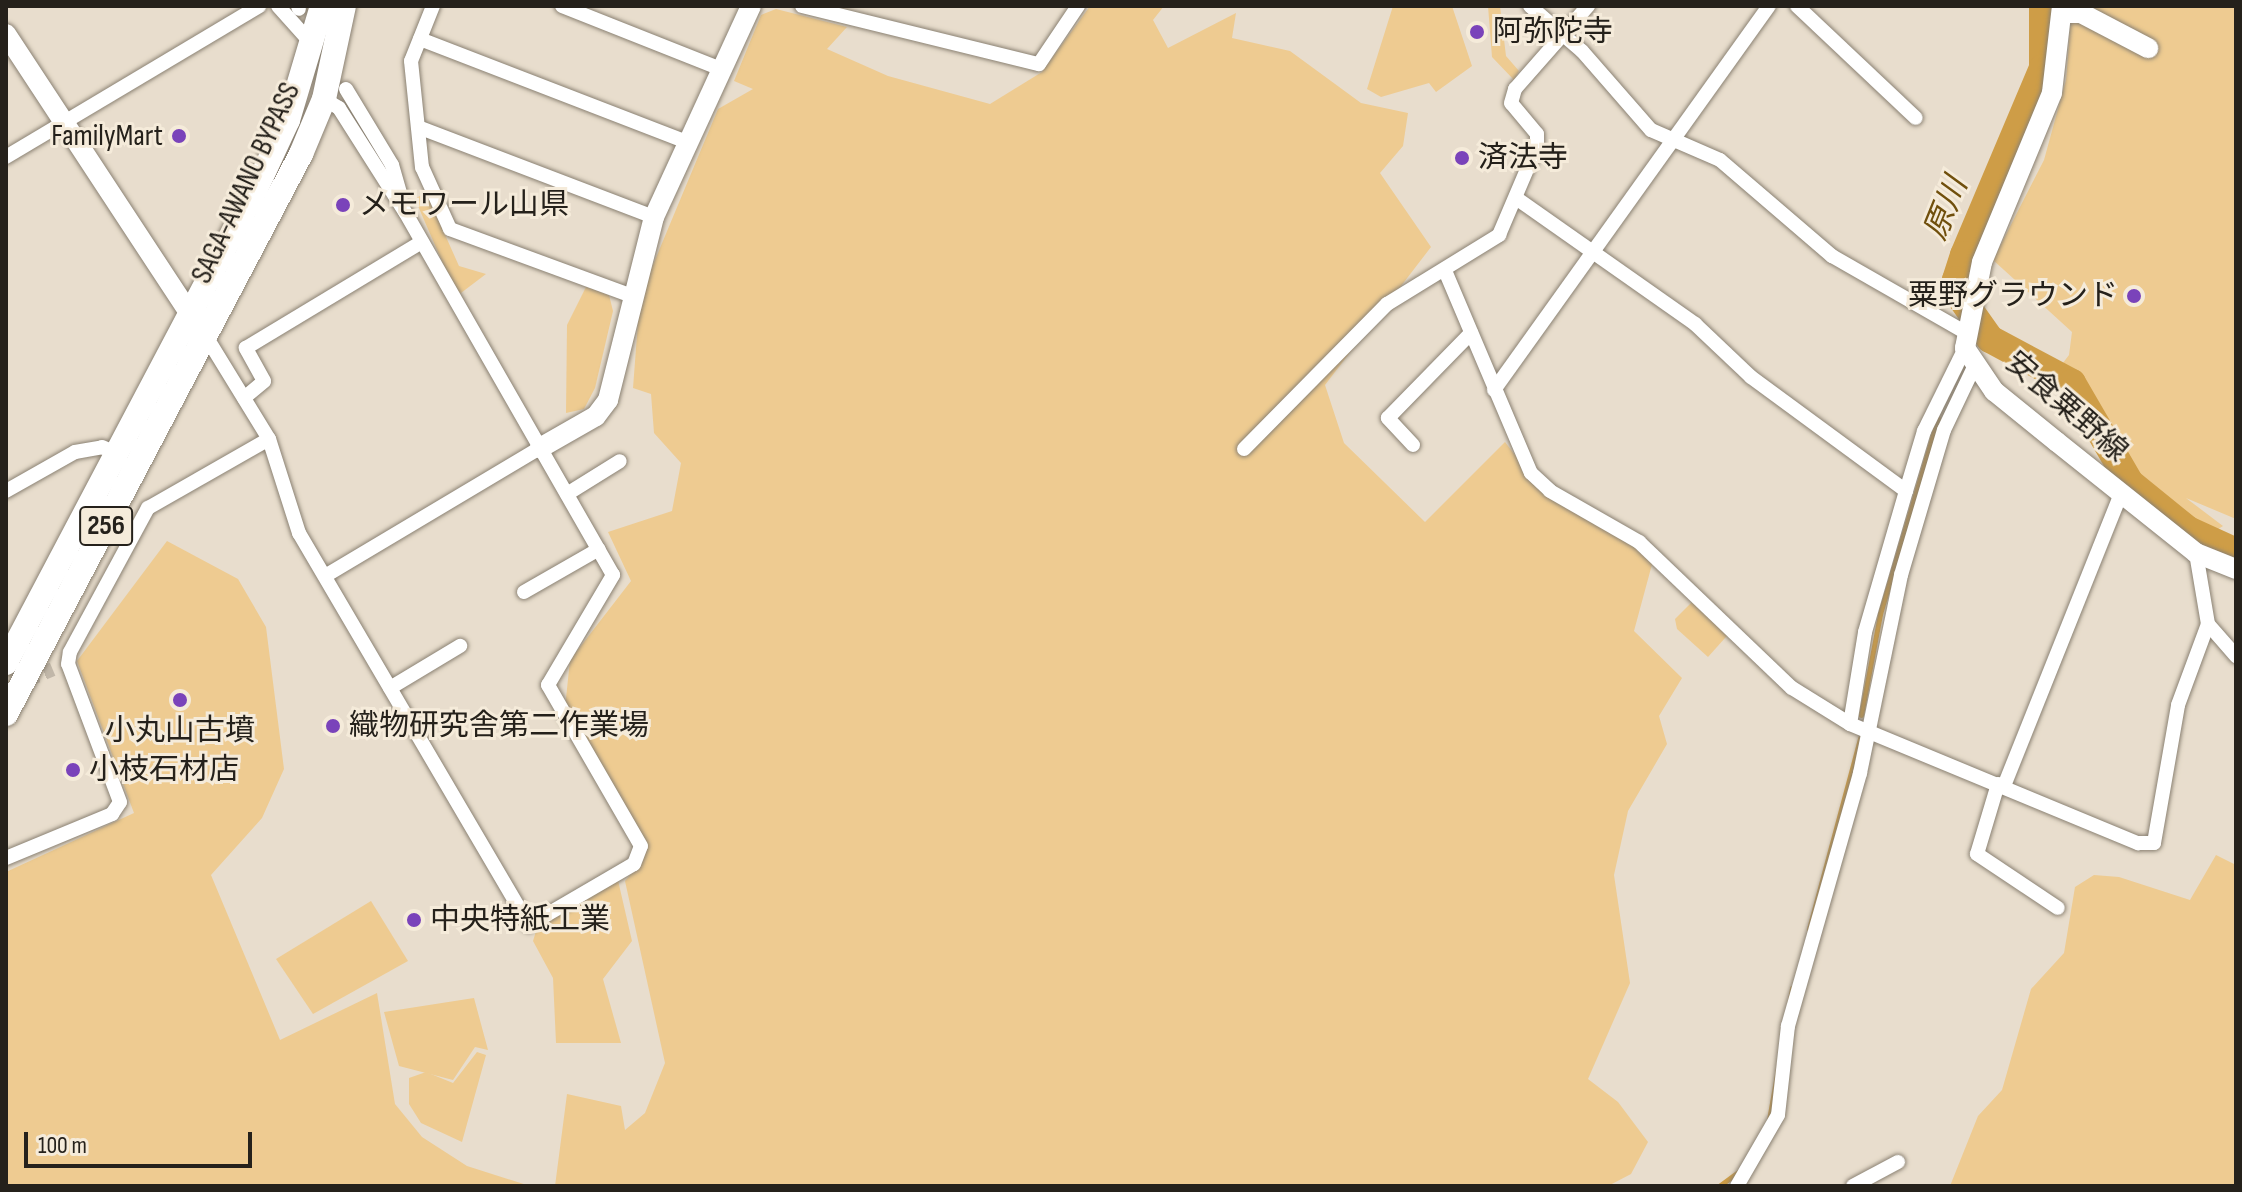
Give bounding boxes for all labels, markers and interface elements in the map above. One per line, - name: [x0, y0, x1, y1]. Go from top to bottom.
- place label: 阿弥陀寺: [1493, 14, 1613, 50]
- marker: 阿弥陀寺: [1468, 23, 1486, 41]
- street label: SAGA-AWANO BYPASS: [184, 77, 308, 289]
- place label: FamilyMart: [51, 118, 163, 154]
- marker: FamilyMart: [170, 127, 188, 145]
- place label: 済法寺: [1478, 140, 1568, 176]
- marker: 済法寺: [1453, 149, 1471, 167]
- water label: 原川: [1917, 172, 1977, 246]
- place label: メモワール山県: [359, 187, 569, 223]
- marker: メモワール山県: [334, 196, 352, 214]
- place label: 粟野グラウンド: [1908, 278, 2118, 314]
- marker: 粟野グラウンド: [2125, 287, 2143, 305]
- street label: 安食粟野線: [1998, 344, 2134, 470]
- road number: 256: [78, 502, 134, 550]
- marker: 小丸山古墳: [171, 691, 189, 709]
- place label: 織物研究舎第二作業場: [349, 708, 649, 744]
- place label: 小丸山古墳: [105, 713, 255, 749]
- marker: 織物研究舎第二作業場: [324, 717, 342, 735]
- place label: 小枝石材店: [89, 752, 239, 788]
- marker: 小枝石材店: [64, 761, 82, 779]
- place label: 中央特紙工業: [430, 902, 610, 938]
- marker: 中央特紙工業: [405, 911, 423, 929]
- scale bar: [28, 1116, 256, 1166]
- text: 100 m: [38, 1131, 87, 1160]

